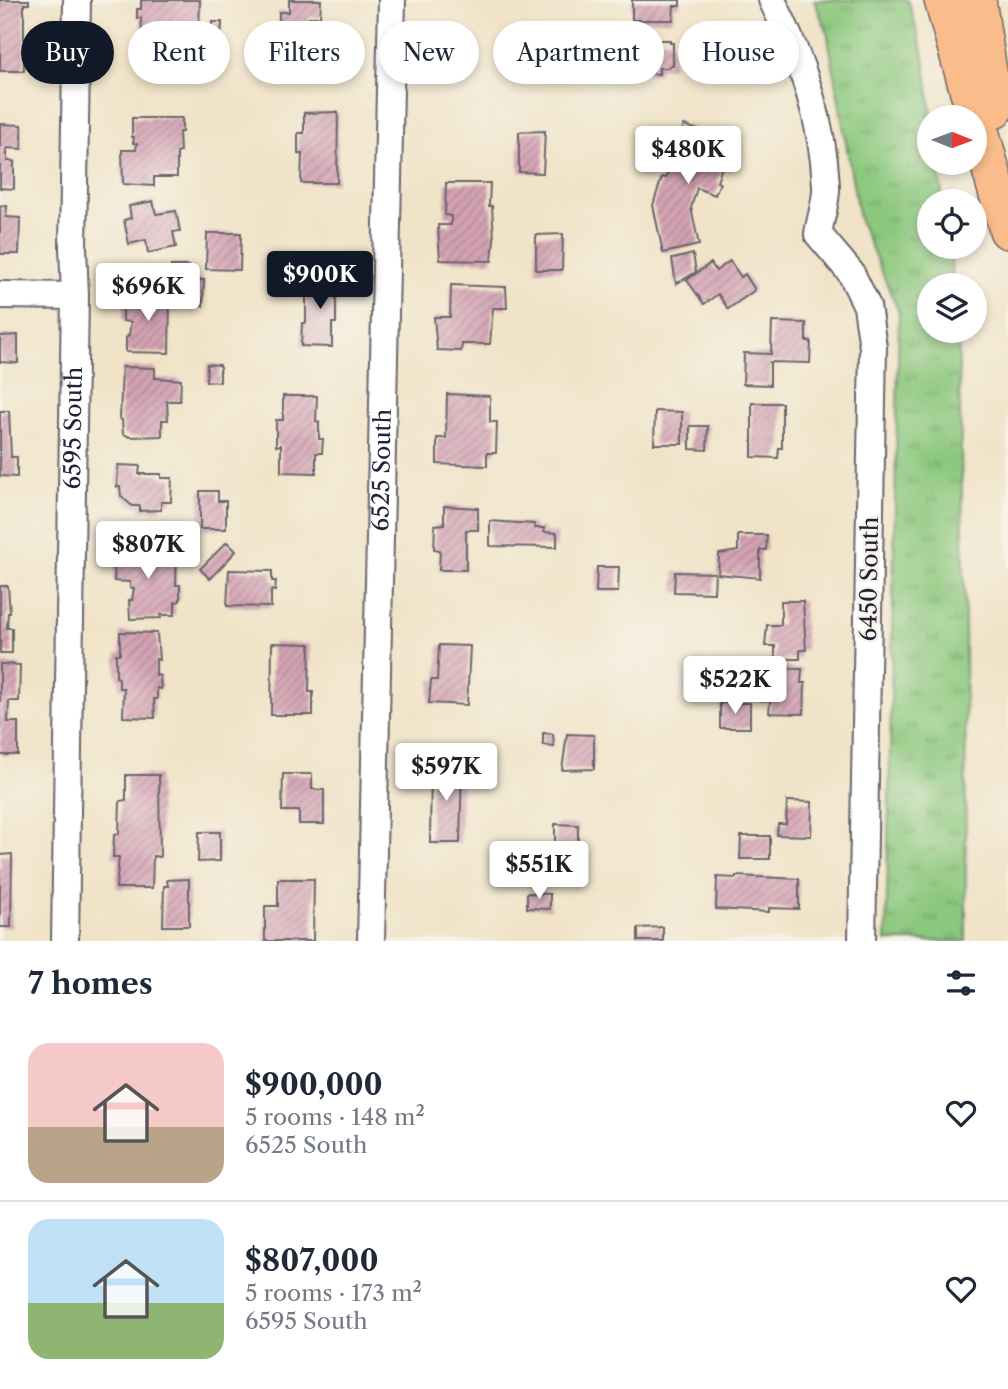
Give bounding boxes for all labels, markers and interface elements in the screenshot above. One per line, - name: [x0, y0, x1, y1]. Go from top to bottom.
- chip: Buy: [21, 21, 114, 84]
- chip: Rent: [128, 21, 230, 84]
- chip: Filters: [244, 21, 365, 84]
- chip: New: [379, 21, 479, 84]
- chip: Apartment: [493, 21, 664, 84]
- chip: House: [678, 21, 799, 84]
- north arrow: [917, 105, 987, 175]
- map controls: [917, 105, 987, 343]
- pin: $480K: [639, 127, 737, 186]
- text: $480K: [651, 135, 725, 163]
- button: locate: [917, 189, 987, 259]
- pin: $900K: [271, 252, 369, 311]
- text: $900K: [283, 260, 357, 288]
- pin: $696K: [99, 264, 197, 323]
- text: $696K: [112, 272, 184, 300]
- button: layers: [917, 273, 987, 343]
- street label: 6595 South: [58, 367, 88, 490]
- street label: 6525 South: [366, 409, 397, 532]
- street label: 6450 South: [854, 516, 884, 642]
- pin: $807K: [99, 522, 197, 581]
- text: $807K: [112, 530, 184, 558]
- pin: $522K: [686, 656, 784, 716]
- text: $522K: [699, 665, 771, 693]
- pin: $597K: [397, 744, 495, 803]
- text: $597K: [411, 752, 481, 780]
- pin: $551K: [490, 842, 588, 901]
- text: $551K: [506, 850, 572, 878]
- icon: filters: [942, 964, 980, 1002]
- text: 7 homes: [28, 965, 153, 1002]
- text: $900,000: [245, 1066, 383, 1103]
- icon: home: [84, 1071, 168, 1155]
- icon: heart: [942, 1094, 980, 1132]
- text: 5 rooms · 148 m²: [245, 1103, 425, 1131]
- text: 6525 South: [245, 1131, 367, 1159]
- text: $807,000: [245, 1242, 379, 1279]
- icon: home: [84, 1247, 168, 1331]
- icon: heart: [942, 1270, 980, 1308]
- text: 5 rooms · 173 m²: [245, 1279, 422, 1307]
- text: 6595 South: [245, 1307, 368, 1335]

